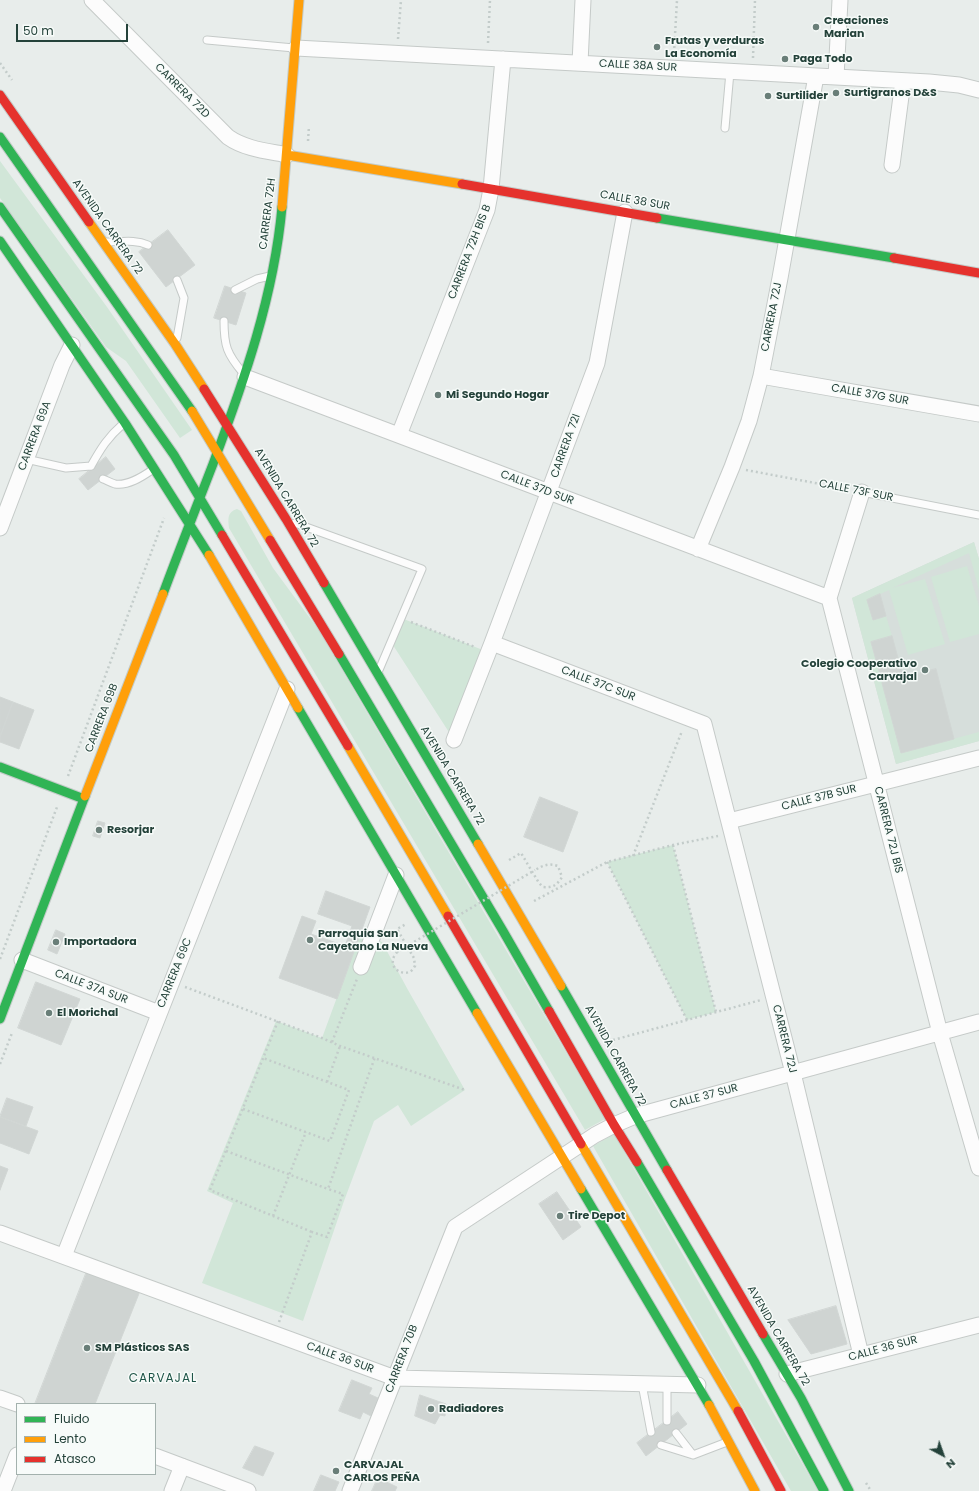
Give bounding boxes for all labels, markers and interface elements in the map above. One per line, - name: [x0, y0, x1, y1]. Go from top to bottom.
- place label: Creaciones Marian: [824, 14, 889, 40]
- scale bar: [18, 16, 130, 42]
- text: 50 m: [23, 22, 54, 39]
- marker: Creaciones Marian: [811, 22, 821, 32]
- place label: Frutas y verduras La Economía: [665, 34, 764, 60]
- marker: Frutas y verduras La Economía: [652, 42, 662, 52]
- place label: Paga Todo: [793, 52, 853, 66]
- marker: Paga Todo: [780, 54, 790, 64]
- street label: CALLE 38A SUR: [599, 57, 677, 75]
- street label: CARRERA 72D: [152, 61, 212, 121]
- place label: Surtigranos D&S: [844, 86, 937, 100]
- marker: Surtigranos D&S: [831, 88, 841, 98]
- place label: Surtilider: [776, 89, 828, 103]
- marker: Surtilider: [763, 91, 773, 101]
- street label: AVENIDA CARRERA 72: [69, 177, 145, 277]
- street label: CARRERA 72H: [257, 178, 279, 250]
- street label: CALLE 38 SUR: [599, 188, 671, 214]
- street label: CARRERA 72H BIS B: [446, 203, 494, 301]
- street label: CARRERA 72J: [759, 281, 785, 353]
- street label: CALLE 37G SUR: [830, 382, 910, 408]
- place label: Mi Segundo Hogar: [446, 388, 549, 402]
- marker: Mi Segundo Hogar: [433, 390, 443, 400]
- street label: CARRERA 69A: [16, 399, 54, 473]
- street label: CARRERA 72I: [548, 412, 584, 480]
- street label: AVENIDA CARRERA 72: [251, 446, 321, 550]
- street label: CALLE 37D SUR: [498, 468, 576, 508]
- street label: CALLE 73F SUR: [818, 477, 894, 505]
- place label: Colegio Cooperativo Carvajal: [801, 657, 917, 683]
- street label: CALLE 37C SUR: [559, 664, 637, 704]
- marker: Colegio Cooperativo Carvajal: [920, 665, 930, 675]
- street label: CARRERA 69B: [83, 682, 121, 754]
- street label: AVENIDA CARRERA 72: [417, 724, 487, 828]
- street label: CALLE 37B SUR: [780, 782, 858, 814]
- street label: CARRERA 72J BIS: [871, 785, 905, 875]
- place label: Resorjar: [107, 823, 154, 837]
- marker: Resorjar: [94, 825, 104, 835]
- place label: Parroquia San Cayetano La Nueva: [318, 927, 428, 953]
- place label: Importadora: [64, 935, 137, 949]
- marker: Parroquia San Cayetano La Nueva: [305, 935, 315, 945]
- street label: CARRERA 69C: [155, 936, 195, 1010]
- marker: Importadora: [51, 937, 61, 947]
- street label: CALLE 37A SUR: [53, 967, 129, 1007]
- street label: AVENIDA CARRERA 72: [582, 1003, 648, 1109]
- street label: CARRERA 72J: [769, 1003, 799, 1075]
- place label: El Morichal: [57, 1006, 118, 1020]
- marker: El Morichal: [44, 1008, 54, 1018]
- street label: CALLE 37 SUR: [668, 1082, 740, 1112]
- place label: Tire Depot: [568, 1209, 625, 1223]
- marker: Tire Depot: [555, 1211, 565, 1221]
- street label: AVENIDA CARRERA 72: [744, 1284, 812, 1388]
- street label: CARRERA 70B: [383, 1323, 421, 1395]
- street label: CALLE 36 SUR: [847, 1333, 919, 1365]
- street label: CALLE 36 SUR: [304, 1340, 376, 1376]
- place label: SM Plásticos SAS: [95, 1341, 189, 1355]
- marker: SM Plásticos SAS: [82, 1343, 92, 1353]
- district label: CARVAJAL: [129, 1372, 197, 1386]
- place label: Radiadores: [439, 1402, 504, 1416]
- legend: [16, 1403, 156, 1475]
- marker: Radiadores: [426, 1404, 436, 1414]
- text: Fluido: [54, 1410, 89, 1427]
- text: Lento: [54, 1430, 86, 1447]
- north arrow: [923, 1435, 963, 1475]
- text: Atasco: [54, 1450, 96, 1467]
- text: N: [942, 1455, 959, 1473]
- place label: CARVAJAL CARLOS PEÑA: [344, 1458, 420, 1484]
- marker: CARVAJAL CARLOS PEÑA: [331, 1466, 341, 1476]

